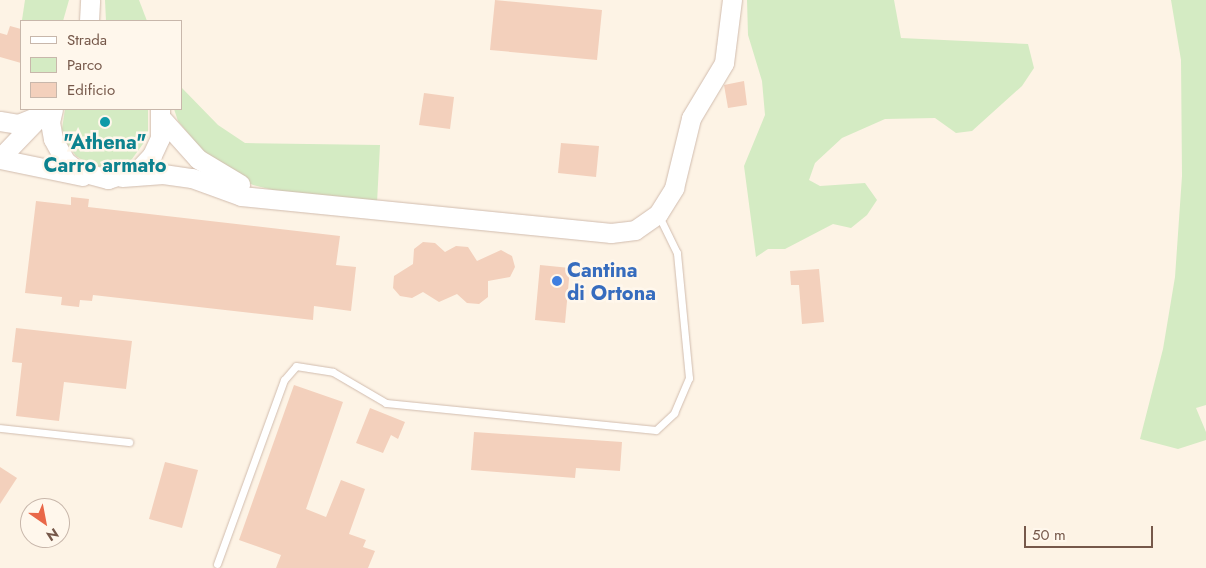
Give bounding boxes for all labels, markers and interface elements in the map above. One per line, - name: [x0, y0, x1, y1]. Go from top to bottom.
- legend: [20, 20, 182, 110]
- text: Strada: [67, 29, 107, 51]
- text: Parco: [67, 54, 102, 76]
- text: Edificio: [67, 79, 115, 101]
- marker: "Athena" Carro armato: [99, 116, 111, 128]
- place label: "Athena" Carro armato: [43, 130, 167, 177]
- place label: Cantina di Ortona: [567, 258, 656, 305]
- marker: Cantina di Ortona: [551, 275, 563, 287]
- north arrow: [20, 498, 70, 548]
- scale bar: [1026, 516, 1155, 548]
- text: N: [43, 523, 63, 546]
- text: 50 m: [1032, 524, 1066, 546]

